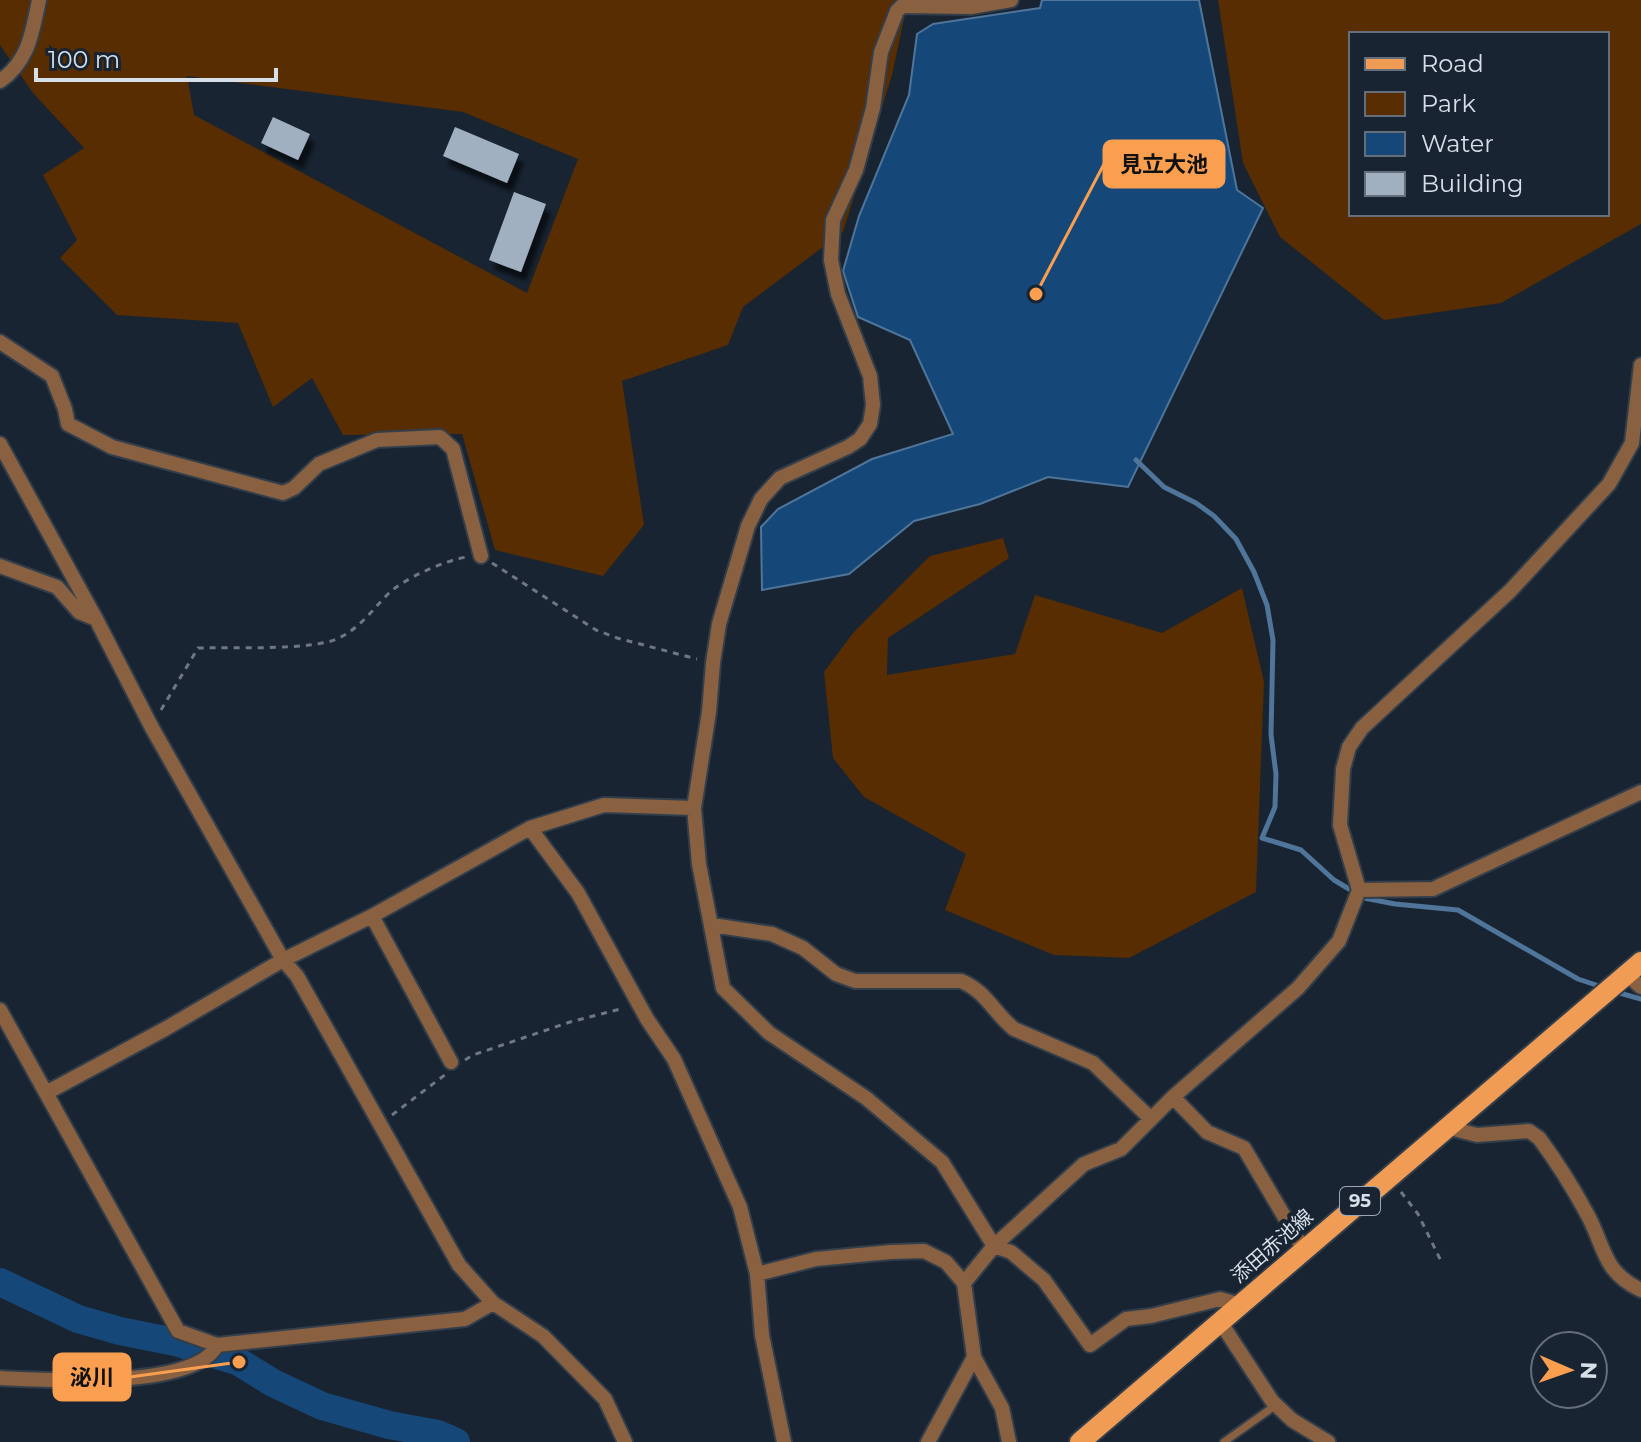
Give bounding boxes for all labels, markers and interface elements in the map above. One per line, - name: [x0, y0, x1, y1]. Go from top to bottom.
- scale bar: [36, 32, 276, 82]
- legend: [1349, 32, 1609, 216]
- text: 100 m: [48, 45, 120, 74]
- text: Road: [1421, 49, 1484, 78]
- text: Park: [1421, 89, 1476, 118]
- text: Water: [1421, 129, 1494, 158]
- callout: 見立大池: [1104, 141, 1224, 187]
- text: 見立大池: [1120, 151, 1208, 178]
- text: Building: [1421, 169, 1524, 198]
- road number: 95: [1340, 1187, 1380, 1215]
- street label: 添田赤池線: [1226, 1204, 1318, 1288]
- north arrow: [1529, 1330, 1609, 1410]
- callout: 泌川: [54, 1354, 130, 1400]
- text: N: [1575, 1361, 1602, 1380]
- text: 泌川: [70, 1364, 114, 1391]

